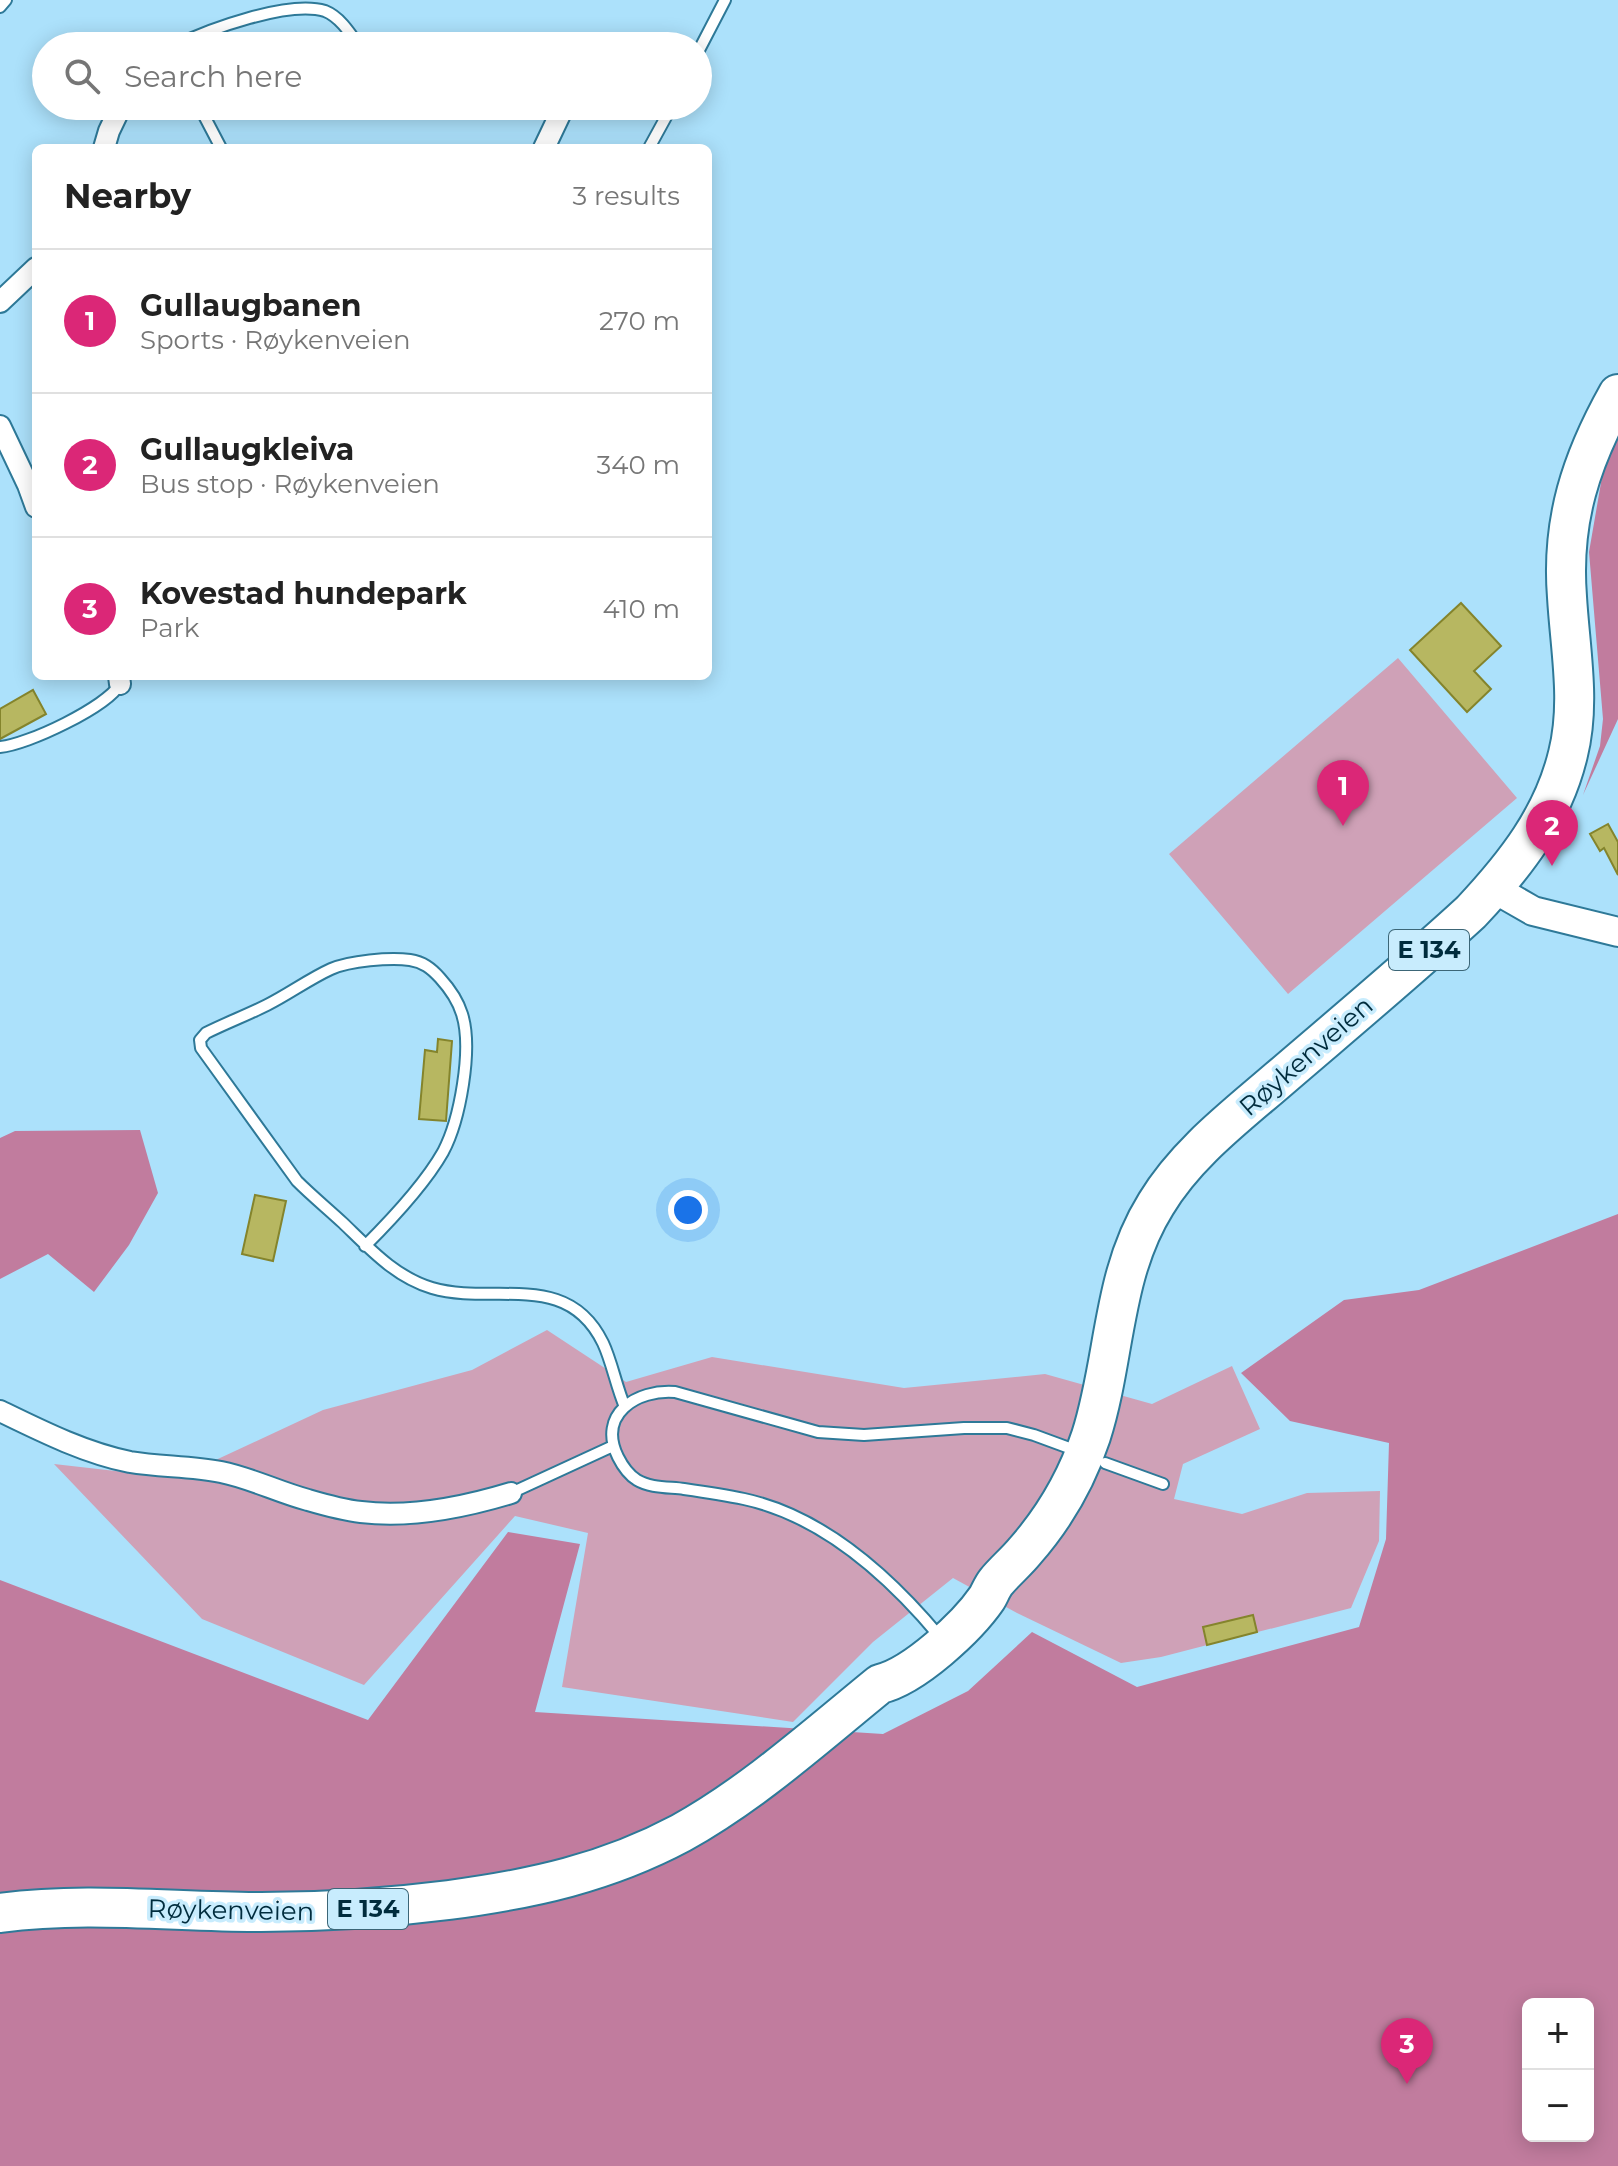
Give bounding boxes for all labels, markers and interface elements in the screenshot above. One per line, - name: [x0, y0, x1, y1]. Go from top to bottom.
- search box: [32, 32, 712, 120]
- icon: search: [60, 54, 104, 98]
- text: Search here: [124, 58, 302, 95]
- text: Nearby: [64, 175, 191, 217]
- text: 3 results: [573, 180, 680, 212]
- text: Gullaugbanen: [140, 287, 361, 324]
- text: 1: [85, 305, 95, 337]
- text: 270 m: [599, 305, 680, 337]
- text: Sports · Røykenveien: [140, 324, 411, 356]
- text: Gullaugkleiva: [140, 431, 354, 468]
- text: 2: [82, 449, 98, 481]
- text: 340 m: [597, 449, 680, 481]
- text: Bus stop · Røykenveien: [140, 468, 440, 500]
- text: Kovestad hundepark: [140, 575, 467, 612]
- text: 3: [82, 593, 98, 625]
- text: 410 m: [602, 593, 680, 625]
- text: Park: [140, 612, 199, 644]
- pin: 1: [1317, 760, 1369, 826]
- pin: 2: [1526, 800, 1578, 866]
- road number: E 134: [1389, 930, 1469, 970]
- street label: Røykenveien: [1233, 989, 1379, 1123]
- your location: [668, 1190, 708, 1230]
- road number: E 134: [328, 1889, 408, 1929]
- street label: Røykenveien: [147, 1893, 315, 1927]
- map controls: [1522, 1998, 1594, 2142]
- button: +: [1522, 1998, 1594, 2070]
- pin: 3: [1381, 2018, 1433, 2084]
- button: −: [1522, 2070, 1594, 2142]

